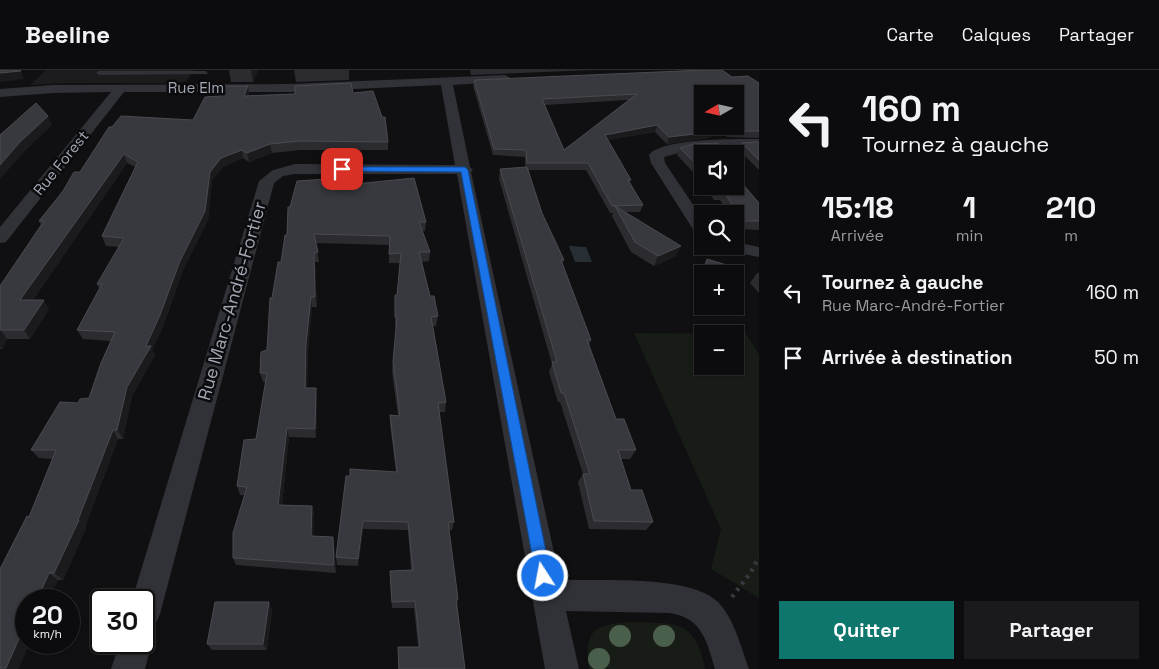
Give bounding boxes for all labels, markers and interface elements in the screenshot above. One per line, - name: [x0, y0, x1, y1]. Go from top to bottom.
- text: Beeline: [25, 19, 110, 50]
- text: Carte: [887, 23, 934, 46]
- text: Calques: [962, 23, 1031, 46]
- text: Partager: [1059, 23, 1134, 46]
- street label: Rue Elm: [168, 78, 224, 97]
- north arrow: [694, 85, 744, 135]
- map controls: [694, 85, 744, 375]
- text: 160 m: [862, 87, 961, 131]
- icon: left: [779, 90, 844, 155]
- street label: Rue Forest: [29, 126, 92, 199]
- text: Tournez à gauche: [862, 130, 1049, 158]
- button: sound: [694, 145, 744, 195]
- pin: [321, 148, 363, 190]
- icon: arrive: [328, 155, 356, 183]
- text: 15:18: [821, 188, 893, 227]
- text: 1: [963, 188, 976, 227]
- text: 210: [1046, 188, 1097, 227]
- street label: Rue Marc-André-Fortier: [192, 199, 271, 403]
- button: search: [694, 205, 744, 255]
- text: Arrivée: [831, 225, 884, 246]
- text: min: [956, 225, 983, 246]
- text: m: [1064, 225, 1078, 246]
- button: +: [694, 265, 744, 315]
- text: Tournez à gauche: [822, 270, 984, 295]
- icon: left: [779, 279, 807, 307]
- text: 160 m: [1086, 280, 1139, 305]
- text: Rue Marc-André-Fortier: [822, 295, 1005, 316]
- button: −: [694, 325, 744, 375]
- icon: arrive: [779, 344, 807, 372]
- text: Arrivée à destination: [822, 345, 1012, 370]
- text: 50 m: [1094, 345, 1139, 370]
- position arrow: [516, 549, 568, 601]
- speed limit sign: 30: [90, 589, 155, 654]
- text: 20: [32, 599, 63, 631]
- button: Quitter: [779, 601, 954, 659]
- button: Partager: [964, 601, 1139, 659]
- text: km/h: [33, 626, 62, 642]

